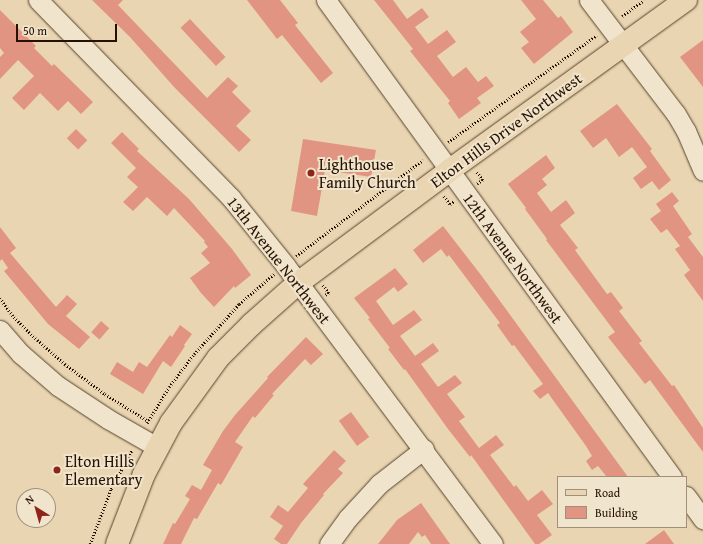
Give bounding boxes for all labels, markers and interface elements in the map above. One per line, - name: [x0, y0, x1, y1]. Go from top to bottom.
- scale bar: [18, 16, 119, 42]
- text: 50 m: [23, 22, 47, 39]
- street label: Elton Hills Drive Northwest: [426, 69, 586, 191]
- place label: Lighthouse Family Church: [319, 154, 416, 192]
- marker: Lighthouse Family Church: [306, 168, 316, 178]
- street label: 12th Avenue Northwest: [459, 189, 567, 327]
- street label: 13th Avenue Northwest: [223, 192, 335, 328]
- place label: Elton Hills Elementary: [65, 451, 142, 489]
- marker: Elton Hills Elementary: [52, 465, 62, 475]
- legend: [557, 476, 687, 528]
- text: Road: [595, 484, 620, 501]
- north arrow: [16, 488, 56, 528]
- text: N: [22, 491, 37, 508]
- text: Building: [595, 504, 638, 521]

